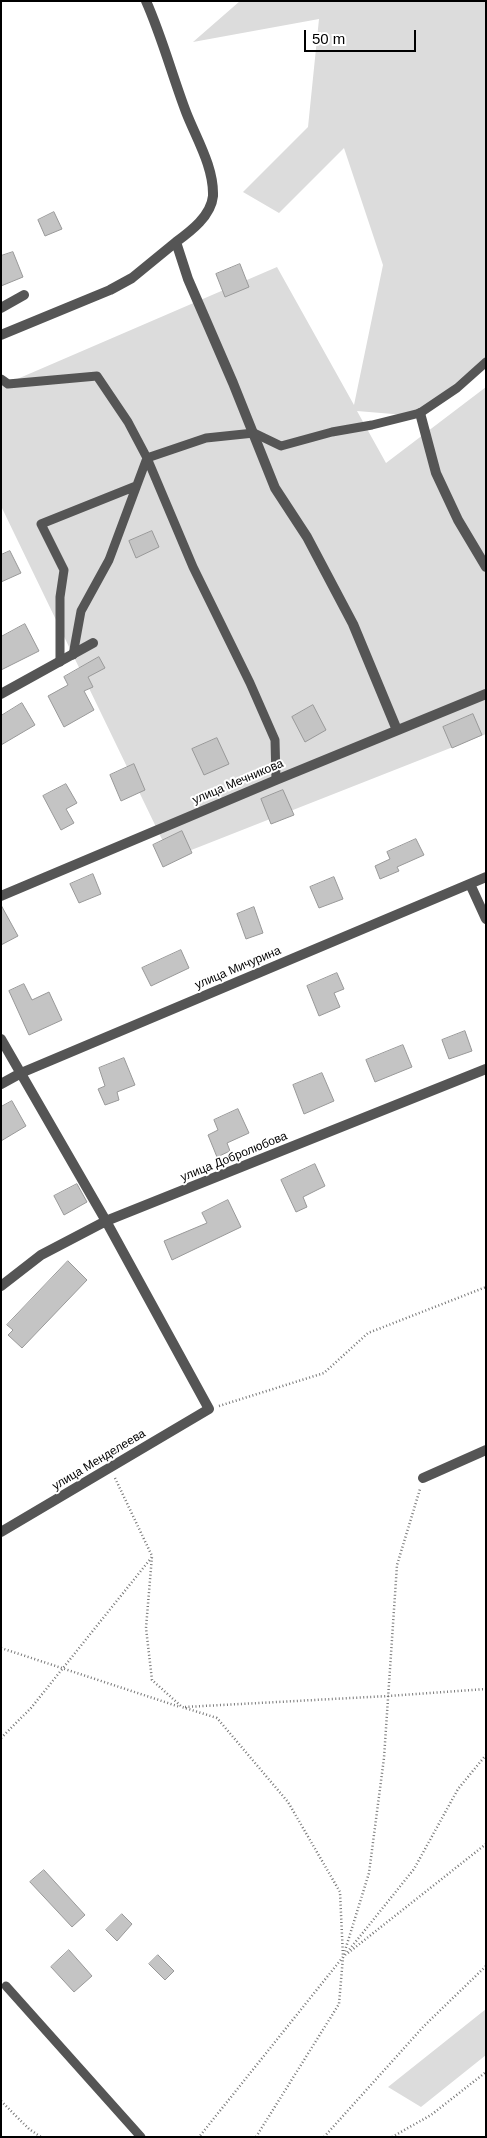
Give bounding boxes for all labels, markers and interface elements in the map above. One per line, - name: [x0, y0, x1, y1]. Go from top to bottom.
- scale bar: [307, 20, 420, 52]
- text: 50 m: [312, 30, 345, 47]
- street label: улица Мечникова: [190, 756, 286, 808]
- street label: улица Мичурина: [193, 943, 283, 993]
- street label: улица Добролюбова: [179, 1129, 289, 1185]
- street label: улица Менделеева: [50, 1426, 148, 1494]

